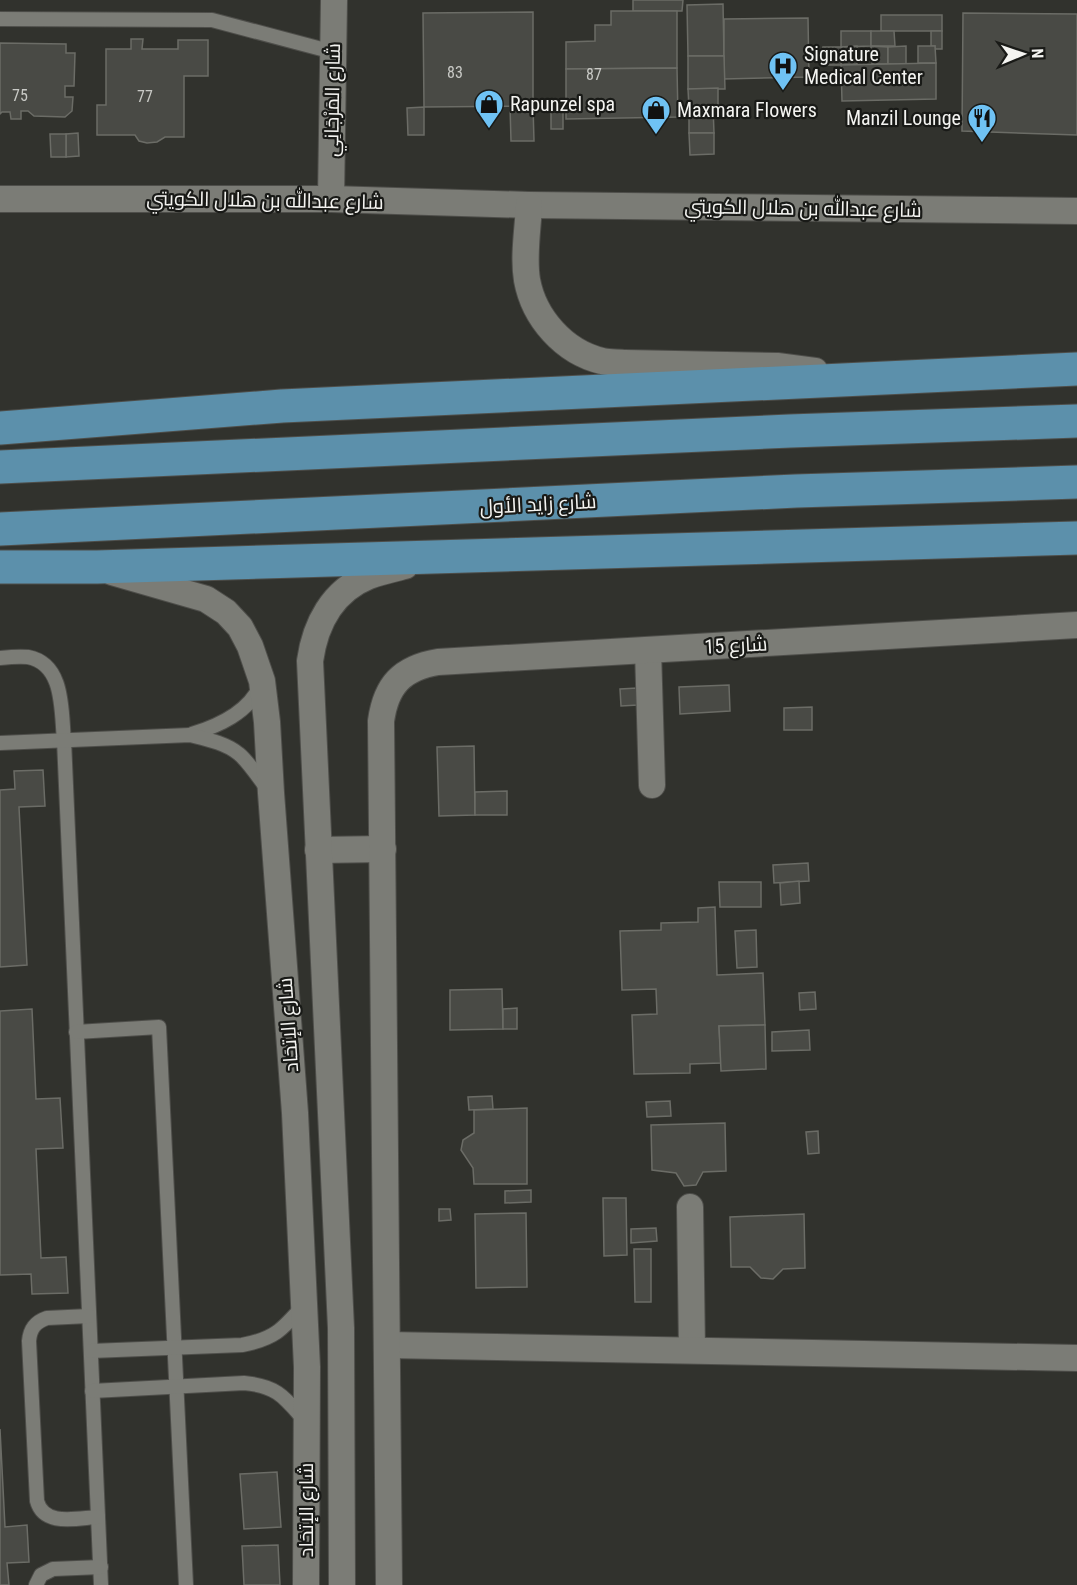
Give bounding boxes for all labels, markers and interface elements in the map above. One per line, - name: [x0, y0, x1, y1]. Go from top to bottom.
- north arrow: [993, 24, 1053, 84]
- place label: Signature Medical Center: [804, 42, 923, 89]
- street label: شارع المَرْجَانِي: [319, 43, 349, 157]
- text: N: [1028, 48, 1047, 59]
- hospital icon: Signature Medical Center: [767, 50, 799, 92]
- house number: 83: [447, 63, 463, 82]
- house number: 87: [586, 65, 602, 84]
- house number: 75: [12, 86, 28, 105]
- house number: 77: [137, 87, 153, 106]
- shop icon: Rapunzel spa: [473, 88, 505, 130]
- place label: Rapunzel spa: [510, 92, 615, 116]
- shop icon: Maxmara Flowers: [640, 94, 672, 136]
- place label: Maxmara Flowers: [677, 98, 817, 122]
- restaurant icon: Manzil Lounge: [966, 102, 998, 144]
- place label: Manzil Lounge: [846, 106, 961, 130]
- street label: شارع عبدالله بن هلال الكويتي: [146, 185, 384, 218]
- street label: شارع عبدالله بن هلال الكويتي: [684, 193, 922, 226]
- street label: شارع زايد الأول: [479, 489, 597, 521]
- street label: شارع 15: [704, 631, 768, 661]
- street label: شارع الإتحَاد: [273, 977, 305, 1073]
- street label: شارع الإتحَاد: [294, 1463, 320, 1557]

